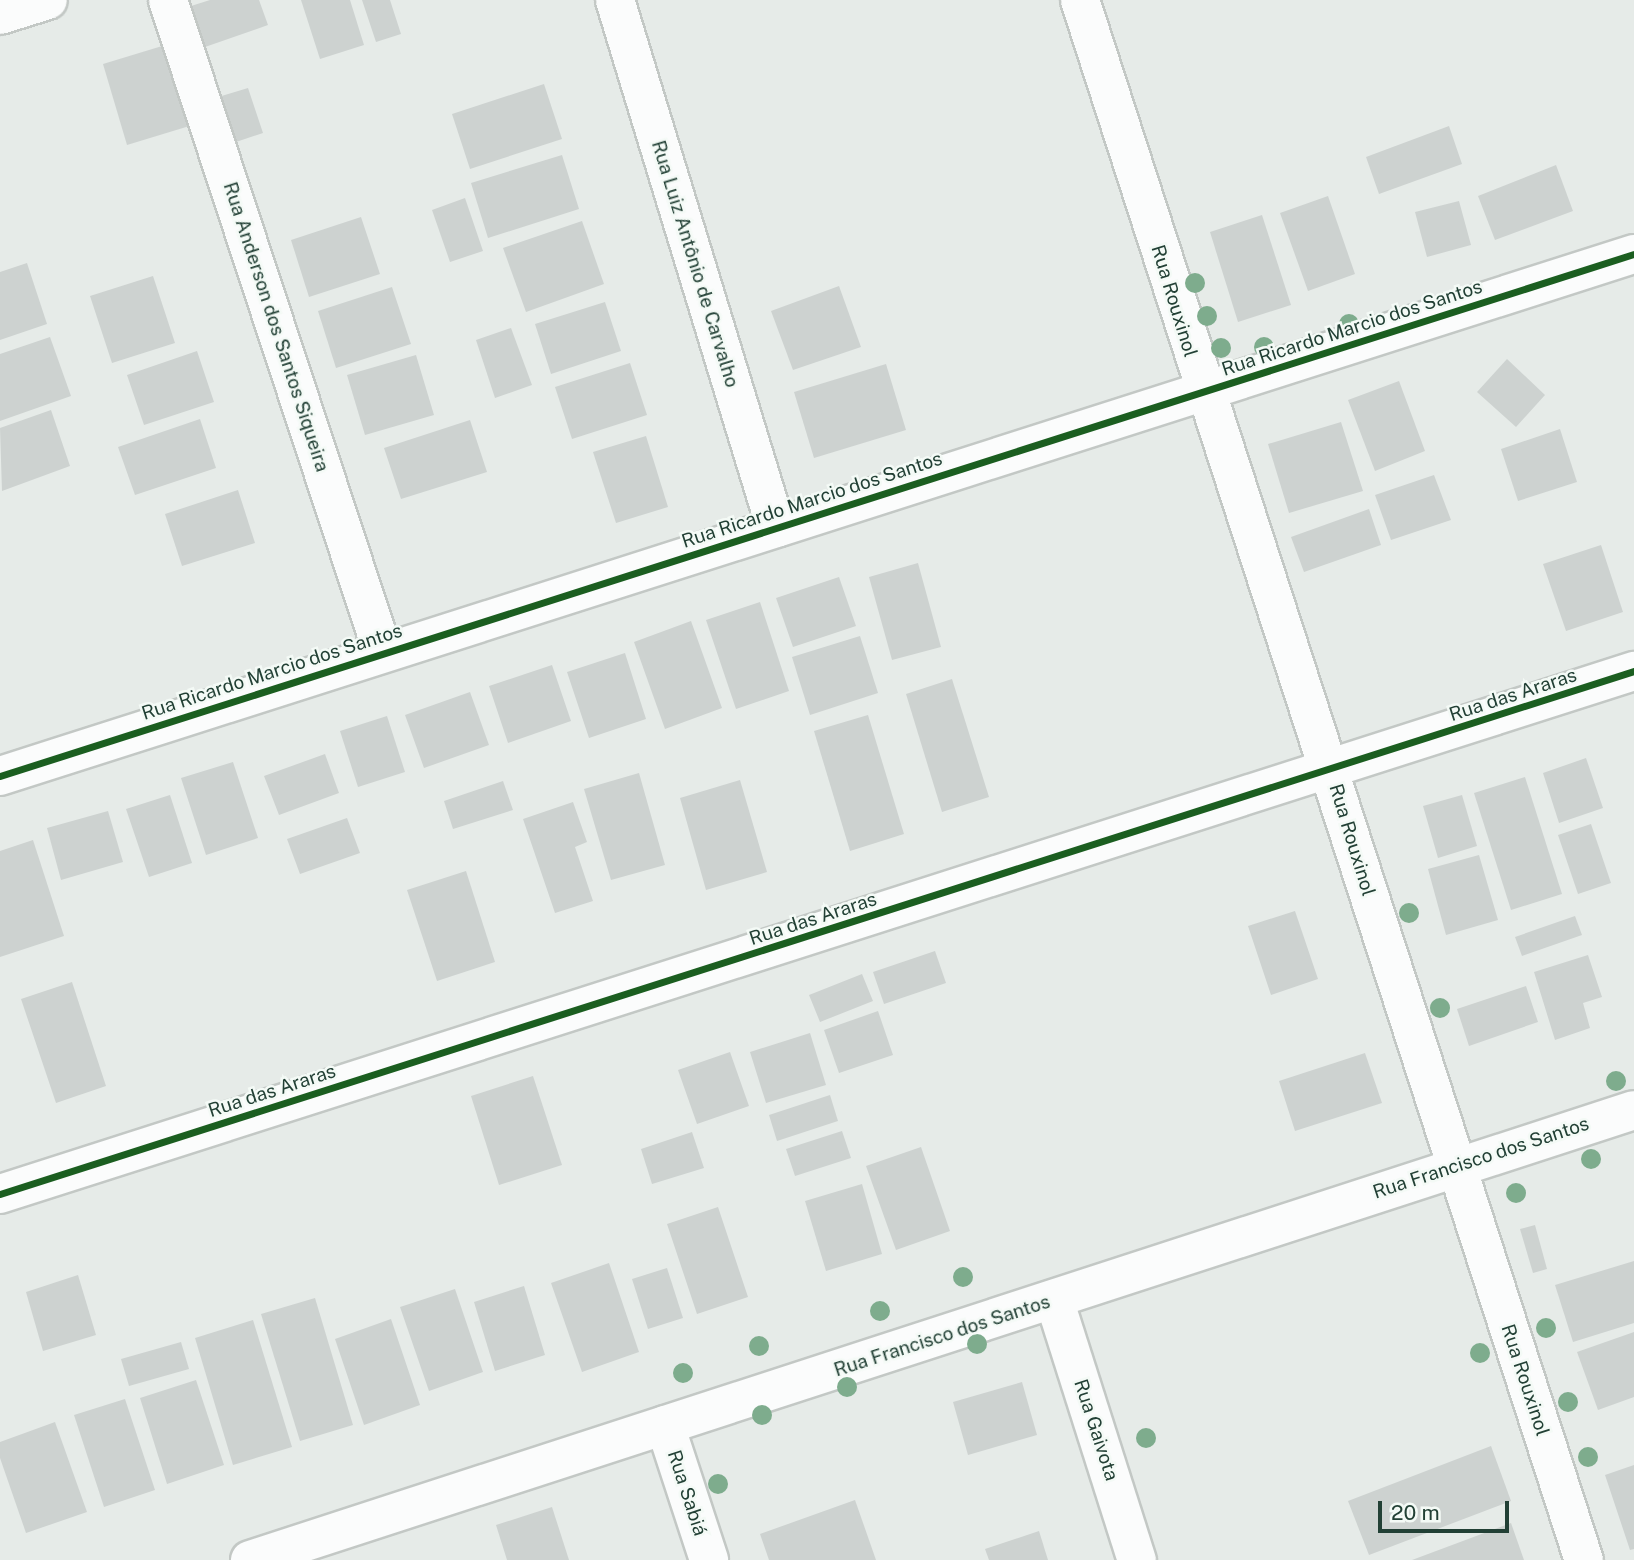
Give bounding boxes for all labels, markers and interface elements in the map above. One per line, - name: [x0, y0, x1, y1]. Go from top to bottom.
- street label: Rua Luiz Antônio de Carvalho: [646, 138, 744, 390]
- street label: Rua Anderson dos Santos Siqueira: [218, 179, 334, 475]
- street label: Rua Rouxinol: [1146, 242, 1202, 360]
- street label: Rua Ricardo Marcio dos Santos: [1219, 275, 1485, 381]
- street label: Rua Ricardo Marcio dos Santos: [679, 447, 945, 553]
- street label: Rua Ricardo Marcio dos Santos: [139, 619, 405, 725]
- street label: Rua das Araras: [1446, 664, 1580, 726]
- street label: Rua Rouxinol: [1324, 781, 1380, 899]
- street label: Rua das Araras: [746, 888, 880, 950]
- street label: Rua das Araras: [205, 1060, 339, 1122]
- street label: Rua Francisco dos Santos: [1370, 1112, 1592, 1204]
- street label: Rua Francisco dos Santos: [831, 1290, 1053, 1382]
- street label: Rua Rouxinol: [1496, 1321, 1554, 1439]
- street label: Rua Gaivota: [1069, 1376, 1123, 1484]
- street label: Rua Sabiá: [662, 1447, 712, 1539]
- scale bar: [1382, 1486, 1513, 1530]
- text: 20 m: [1391, 1500, 1440, 1525]

